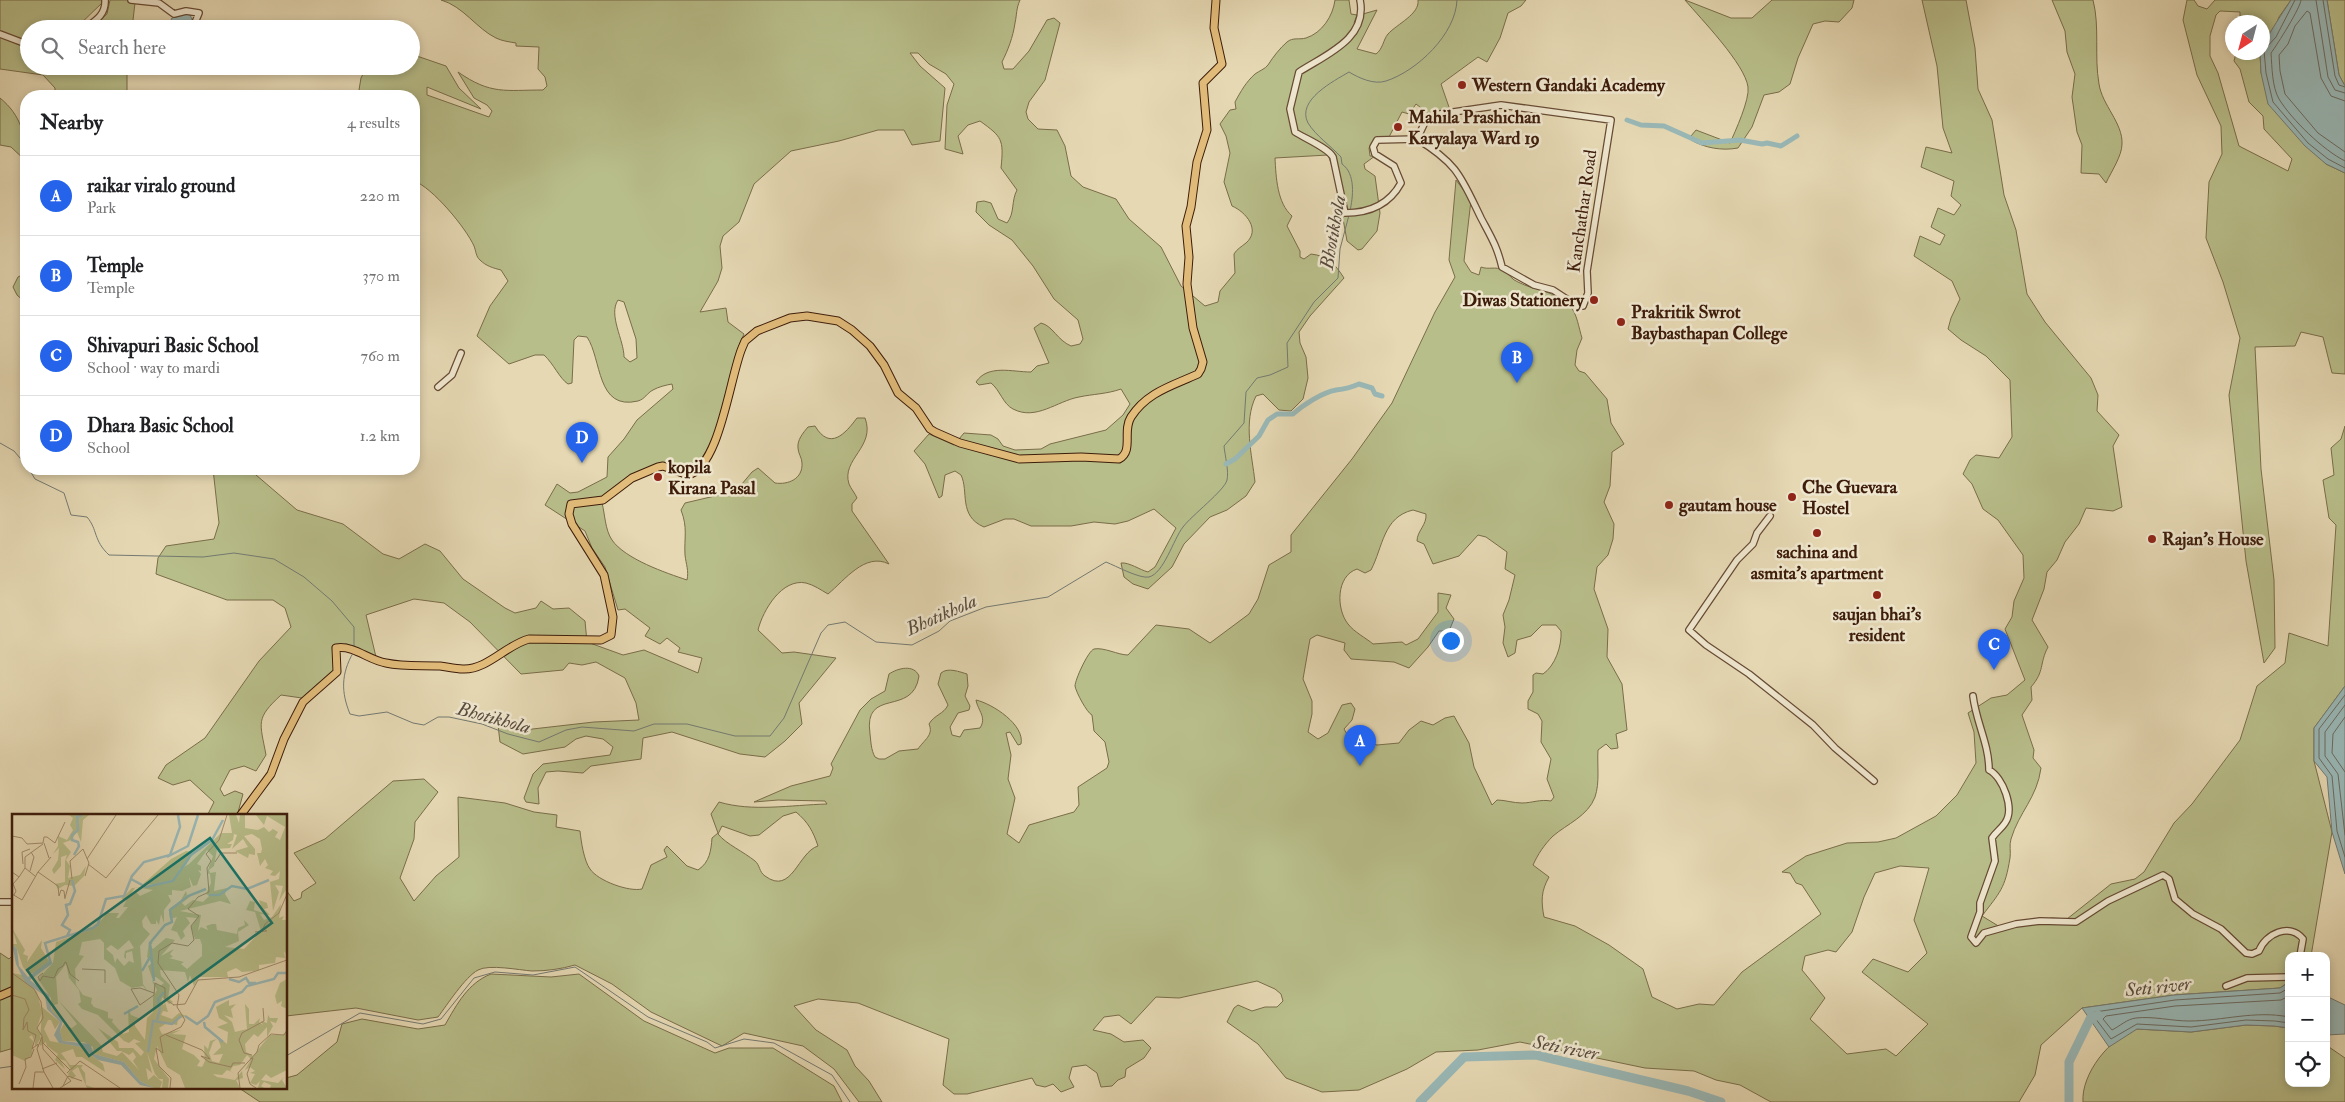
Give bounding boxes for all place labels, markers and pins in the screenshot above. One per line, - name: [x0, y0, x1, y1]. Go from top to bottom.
- place label: Western Gandaki Academy: [1471, 74, 1666, 97]
- marker: Western Gandaki Academy: [1456, 79, 1468, 91]
- place label: Mahila Prashichan Karyalaya Ward 19: [1407, 106, 1542, 150]
- marker: Mahila Prashichan Karyalaya Ward 19: [1392, 121, 1404, 133]
- place label: Diwas Stationery: [1462, 289, 1585, 312]
- marker: Diwas Stationery: [1588, 294, 1600, 306]
- place label: Prakritik Swrot Baybasthapan College: [1631, 301, 1788, 345]
- marker: Prakritik Swrot Baybasthapan College: [1615, 316, 1627, 328]
- pin: B: [1501, 342, 1533, 383]
- pin: D: [566, 422, 598, 463]
- place label: kopila Kirana Pasal: [667, 456, 756, 500]
- marker: kopila Kirana Pasal: [652, 471, 664, 483]
- place label: Che Guevara Hostel: [1802, 476, 1898, 520]
- marker: Che Guevara Hostel: [1786, 491, 1798, 503]
- place label: gautam house: [1678, 494, 1777, 517]
- marker: gautam house: [1663, 499, 1675, 511]
- marker: sachina and asmita's apartment: [1811, 527, 1823, 539]
- place label: Rajan's House: [2162, 528, 2264, 551]
- marker: Rajan's House: [2146, 533, 2158, 545]
- place label: sachina and asmita's apartment: [1751, 541, 1883, 585]
- marker: saujan bhai's resident: [1871, 589, 1883, 601]
- place label: saujan bhai's resident: [1833, 603, 1921, 647]
- pin: C: [1978, 629, 2010, 670]
- pin: A: [1344, 725, 1376, 766]

